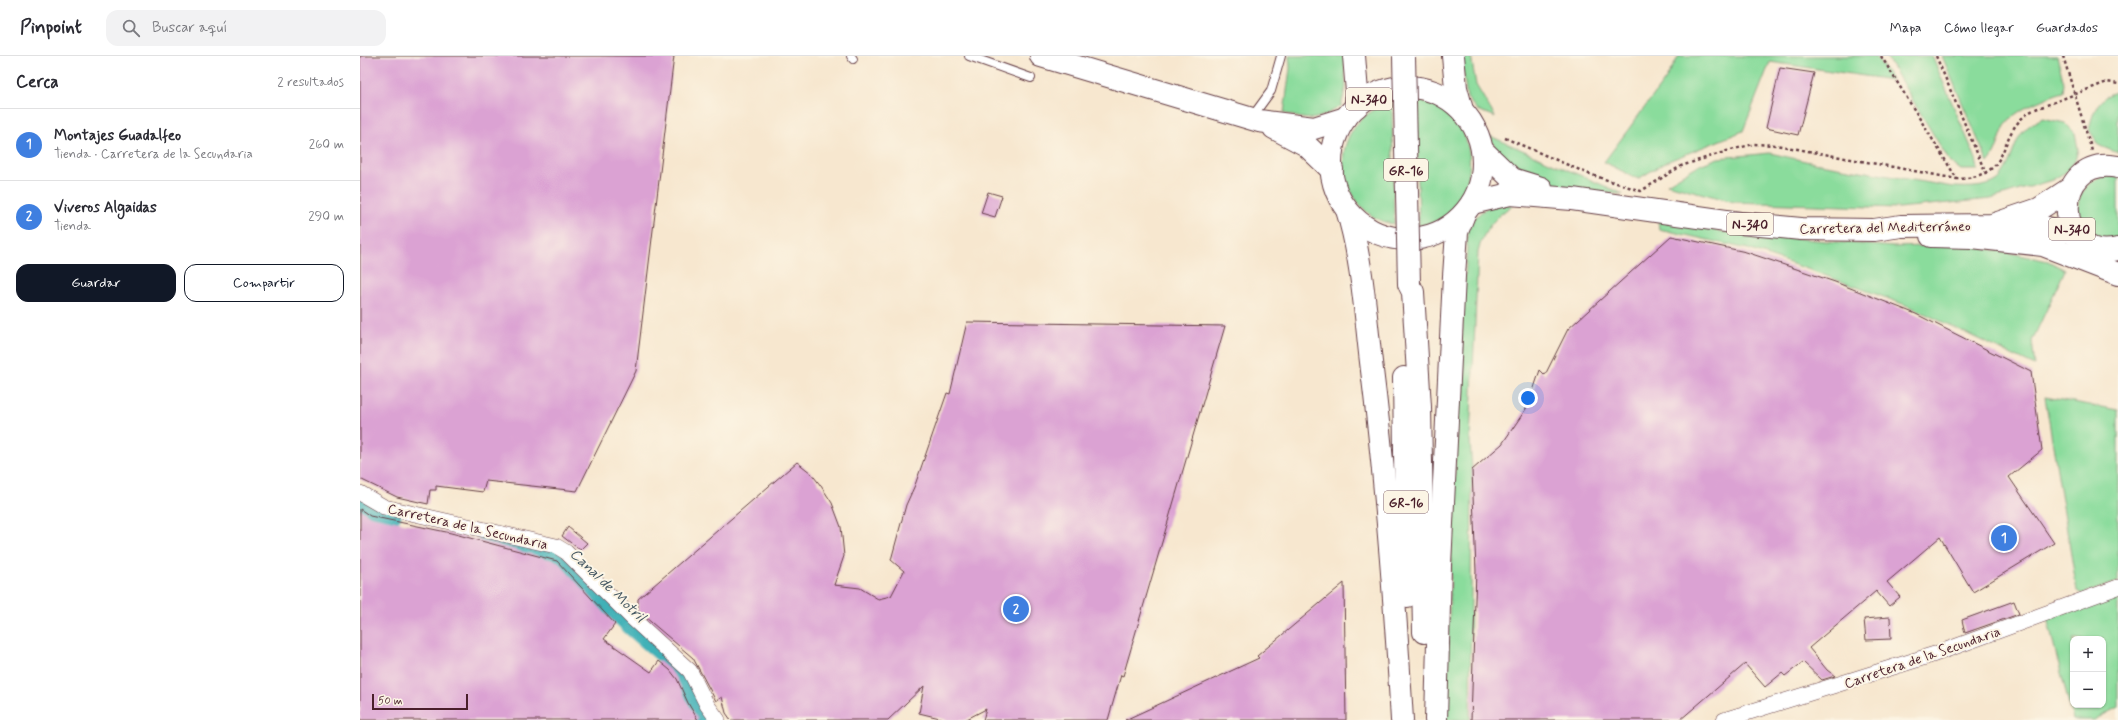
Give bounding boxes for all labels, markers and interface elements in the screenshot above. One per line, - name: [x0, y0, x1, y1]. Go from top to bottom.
- search box: [106, 10, 386, 46]
- text: Pinpoint: [20, 15, 82, 40]
- icon: search: [120, 17, 142, 39]
- text: Buscar aquí: [152, 18, 227, 38]
- text: Mapa: [1890, 19, 1922, 37]
- text: Cómo llegar: [1944, 19, 2014, 37]
- text: Guardados: [2036, 19, 2098, 37]
- text: Cerca: [16, 71, 59, 93]
- text: 2 resultados: [277, 74, 344, 91]
- road number: N-340: [1346, 88, 1392, 110]
- text: Montajes Guadalfeo: [54, 126, 181, 146]
- text: 1: [26, 136, 32, 153]
- text: 260 m: [309, 136, 344, 153]
- text: Tienda · Carretera de la Secundaria: [54, 146, 253, 163]
- road number: GR-16: [1384, 159, 1428, 181]
- text: Viveros Algaidas: [54, 198, 157, 218]
- text: 2: [26, 208, 32, 225]
- text: 290 m: [308, 208, 344, 225]
- road number: N-340: [1727, 213, 1773, 235]
- text: Tienda: [54, 218, 91, 235]
- street label: Carretera del Mediterráneo: [1799, 218, 1971, 238]
- road number: N-340: [2049, 218, 2095, 240]
- button: Guardar: [16, 264, 176, 302]
- button: Compartir: [184, 264, 344, 302]
- your location: [1518, 388, 1538, 408]
- road number: GR-16: [1384, 491, 1428, 513]
- street label: Carretera de la Secundaria: [386, 500, 550, 554]
- pin: 1: [1991, 523, 2017, 553]
- water label: Canal de Motril: [565, 544, 651, 628]
- pin: 2: [1003, 594, 1029, 624]
- street label: Carretera de la Secundaria: [1842, 623, 2003, 693]
- map controls: [2070, 636, 2106, 708]
- button: +: [2070, 636, 2106, 672]
- button: −: [2070, 672, 2106, 708]
- scale bar: [372, 692, 468, 711]
- text: 50 m: [378, 694, 403, 708]

